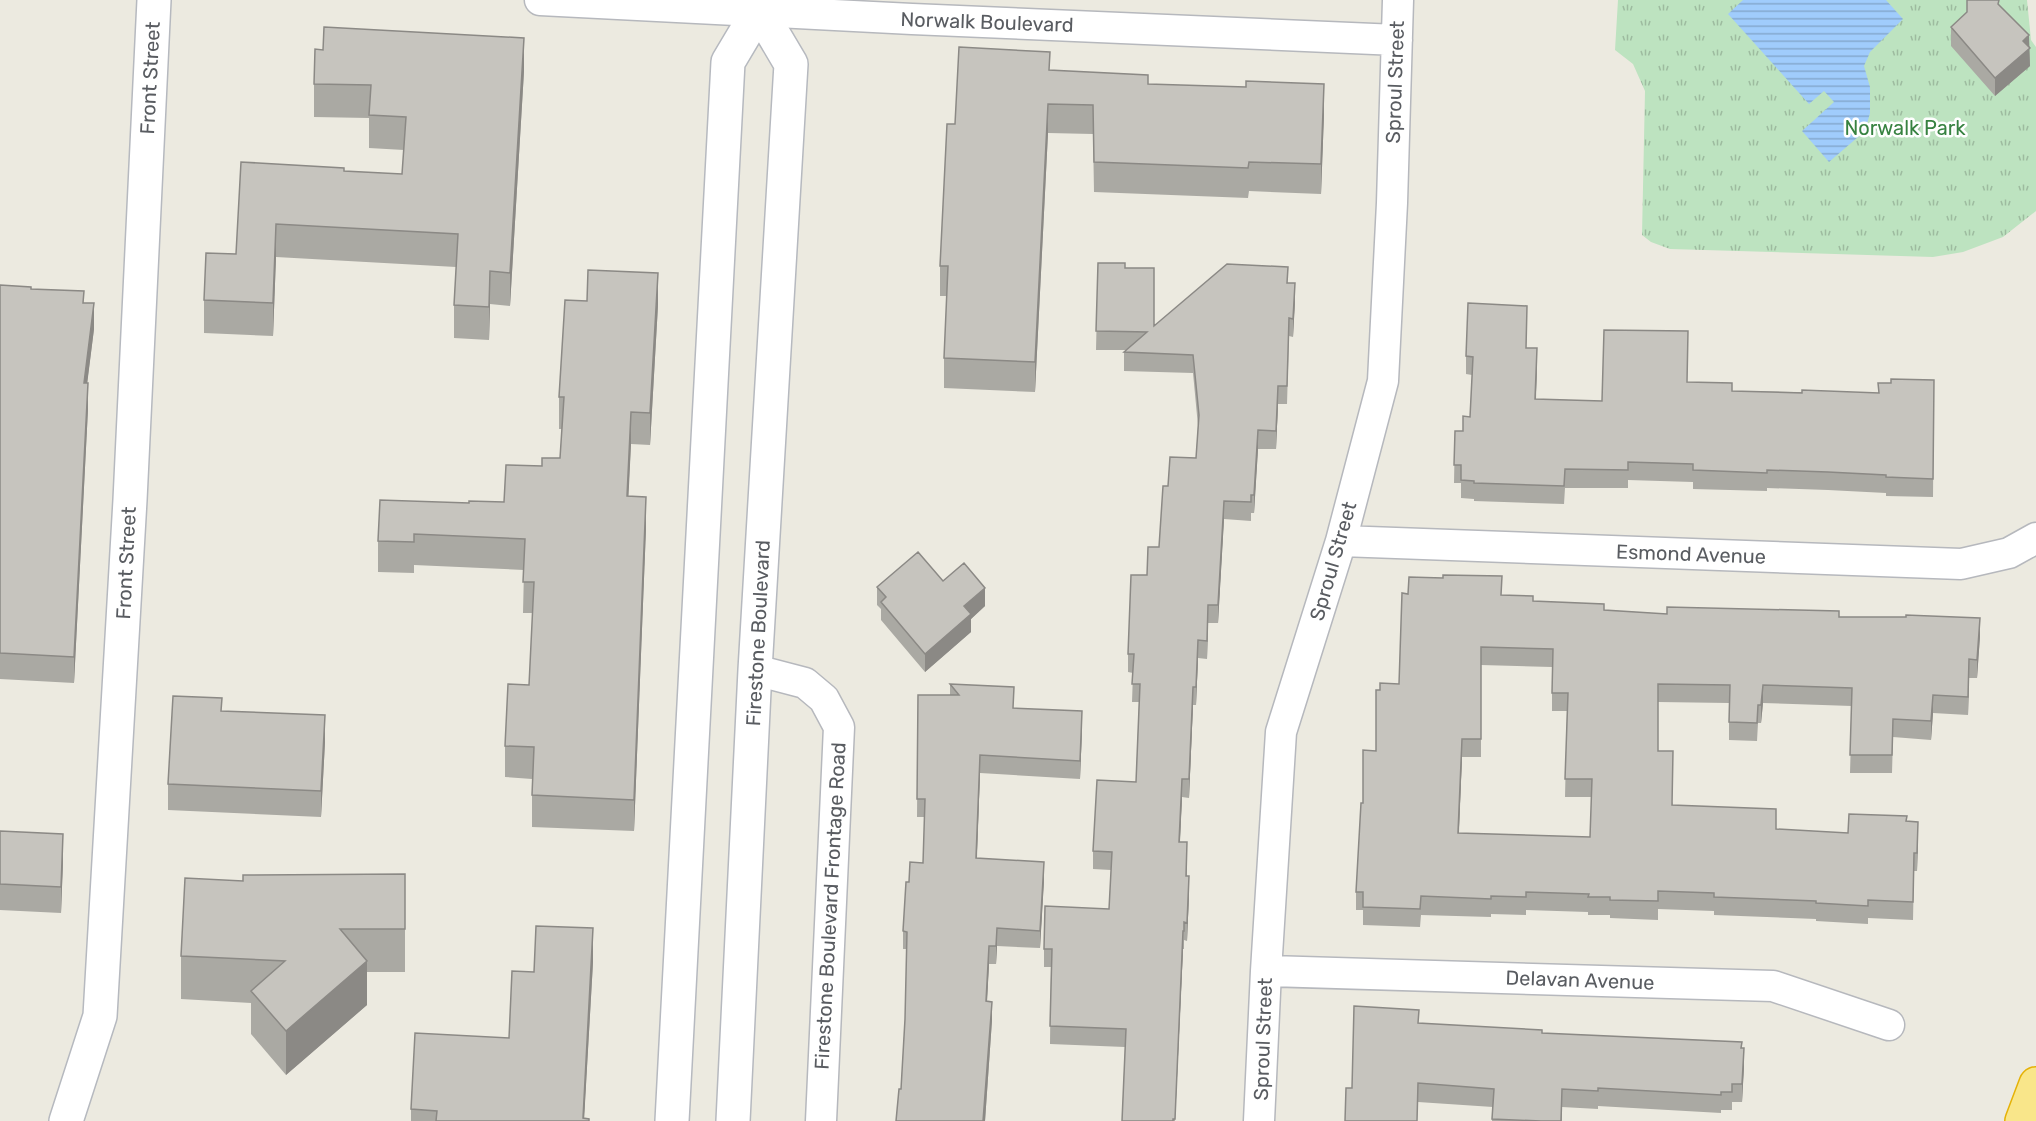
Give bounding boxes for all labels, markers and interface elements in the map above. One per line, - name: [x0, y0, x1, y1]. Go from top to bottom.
- street label: Norwalk Boulevard: [900, 7, 1074, 37]
- street label: Sproul Street: [1381, 20, 1409, 144]
- street label: Front Street: [135, 21, 165, 135]
- park label: Norwalk Park: [1844, 116, 1966, 140]
- street label: Sproul Street: [1305, 498, 1362, 623]
- street label: Front Street: [111, 506, 141, 620]
- street label: Firestone Boulevard: [741, 539, 775, 727]
- street label: Esmond Avenue: [1616, 539, 1766, 569]
- street label: Firestone Boulevard Frontage Road: [809, 742, 851, 1070]
- street label: Delavan Avenue: [1505, 965, 1655, 995]
- street label: Sproul Street: [1249, 977, 1277, 1101]

